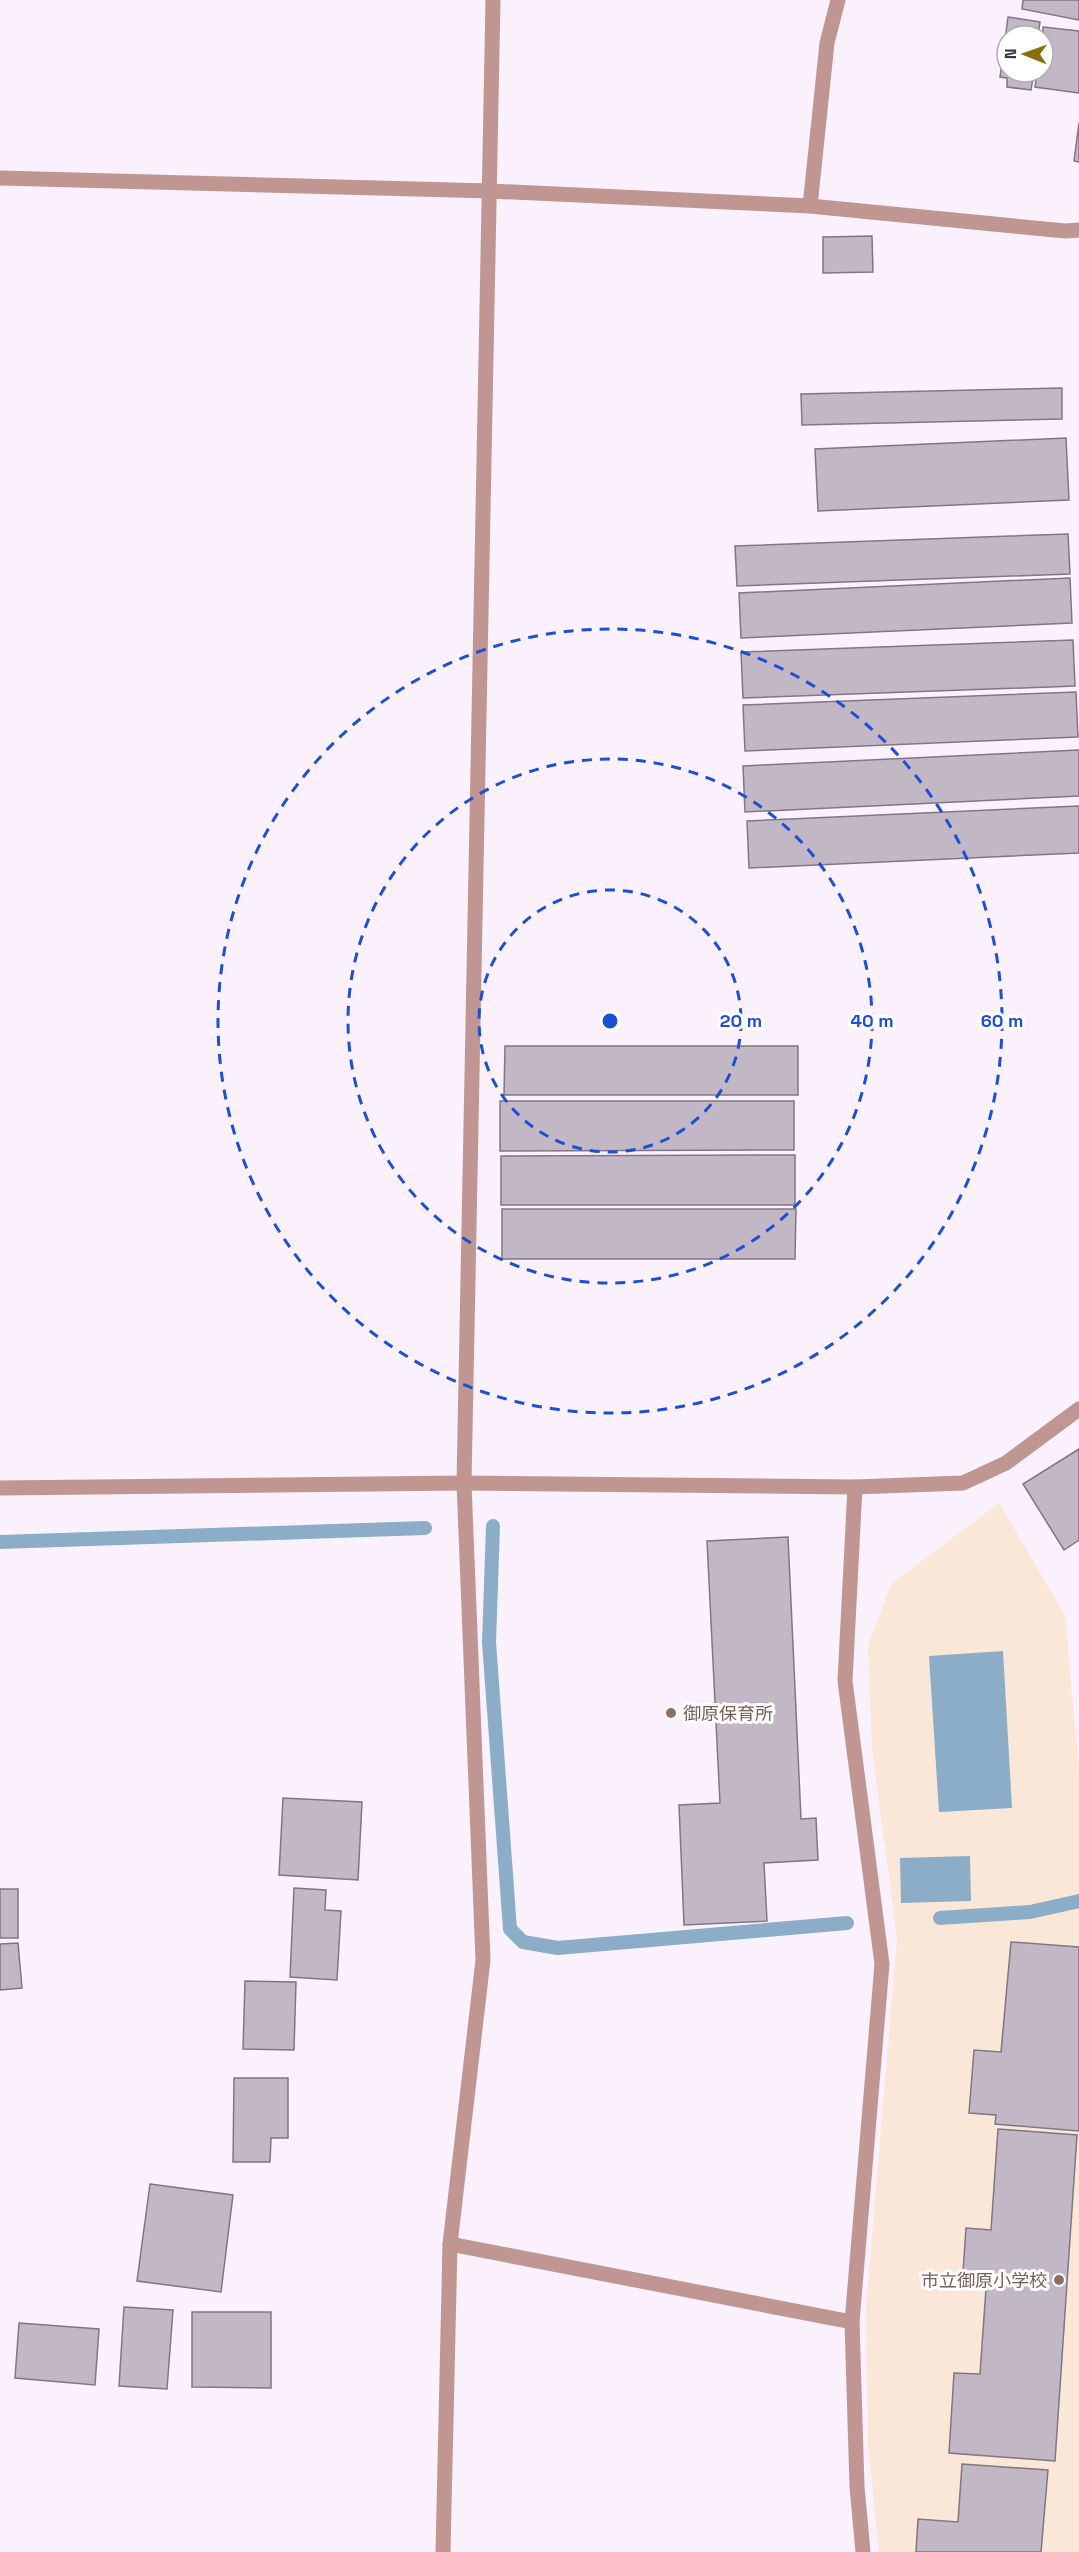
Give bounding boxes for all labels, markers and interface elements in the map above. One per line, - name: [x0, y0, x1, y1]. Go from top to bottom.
- north arrow: [995, 24, 1055, 84]
- text: N: [1000, 48, 1021, 59]
- text: 20 m: [720, 1009, 762, 1032]
- text: 40 m: [850, 1009, 894, 1032]
- text: 60 m: [981, 1009, 1023, 1032]
- centre of rings: [600, 1011, 620, 1031]
- place label: 御原保育所: [683, 1702, 773, 1725]
- marker: 御原保育所: [664, 1706, 678, 1720]
- place label: 市立御原小学校: [921, 2269, 1047, 2292]
- marker: 市立御原小学校: [1052, 2273, 1066, 2287]

